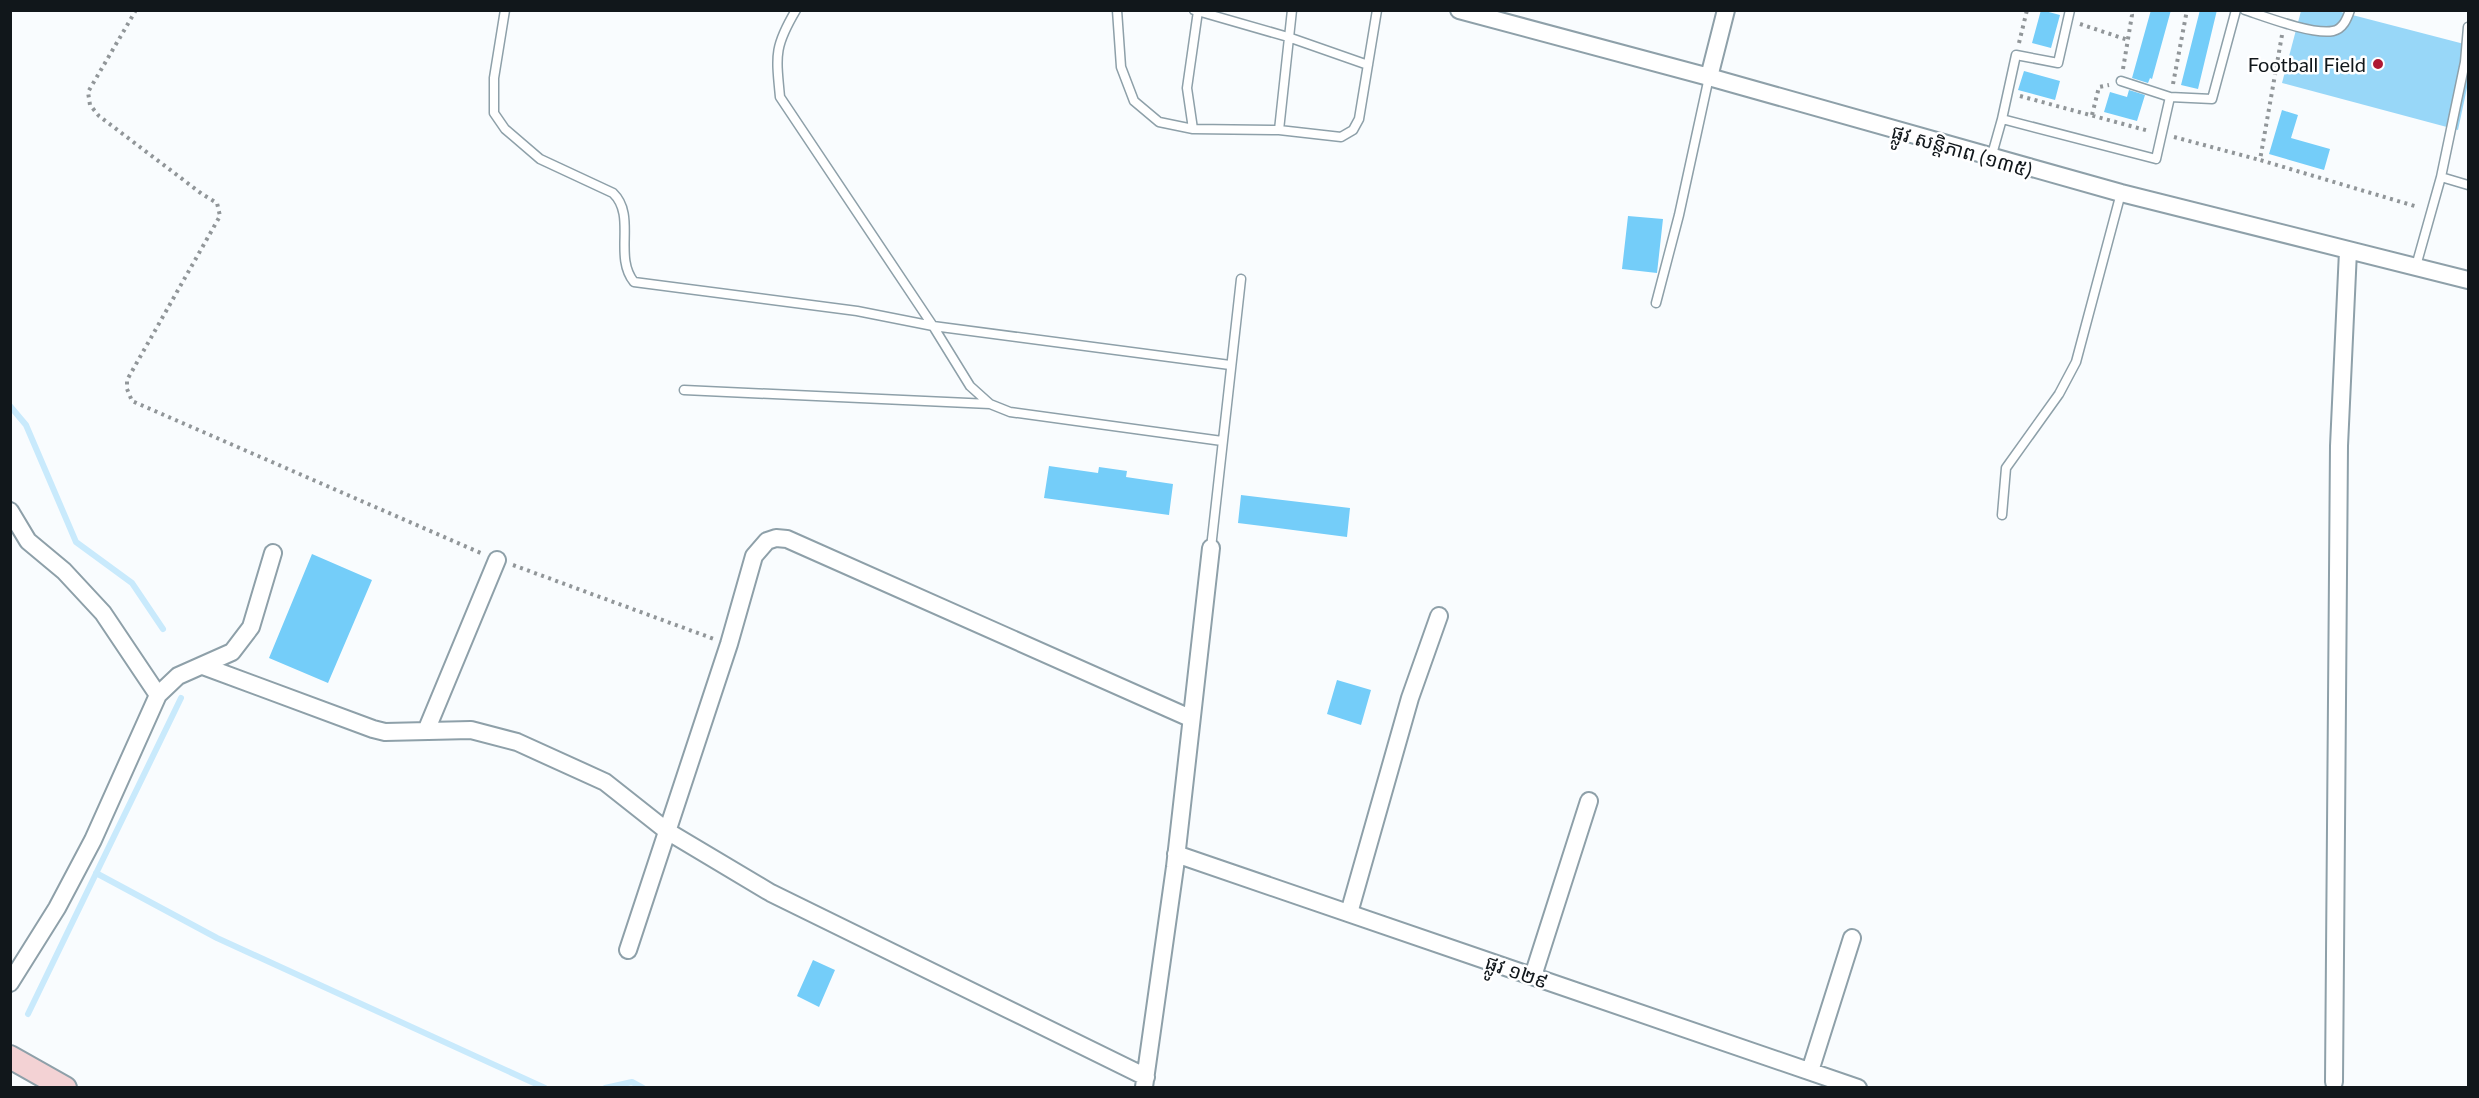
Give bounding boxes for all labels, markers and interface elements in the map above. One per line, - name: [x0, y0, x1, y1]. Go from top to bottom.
- place label: Football Field: [2248, 52, 2366, 76]
- marker: Football Field: [2371, 57, 2385, 71]
- street label: ផ្លូវ សន្តិភាព (១៣៥): [1887, 118, 2035, 189]
- street label: ផ្លូវ ១២៩: [1480, 949, 1552, 1000]

